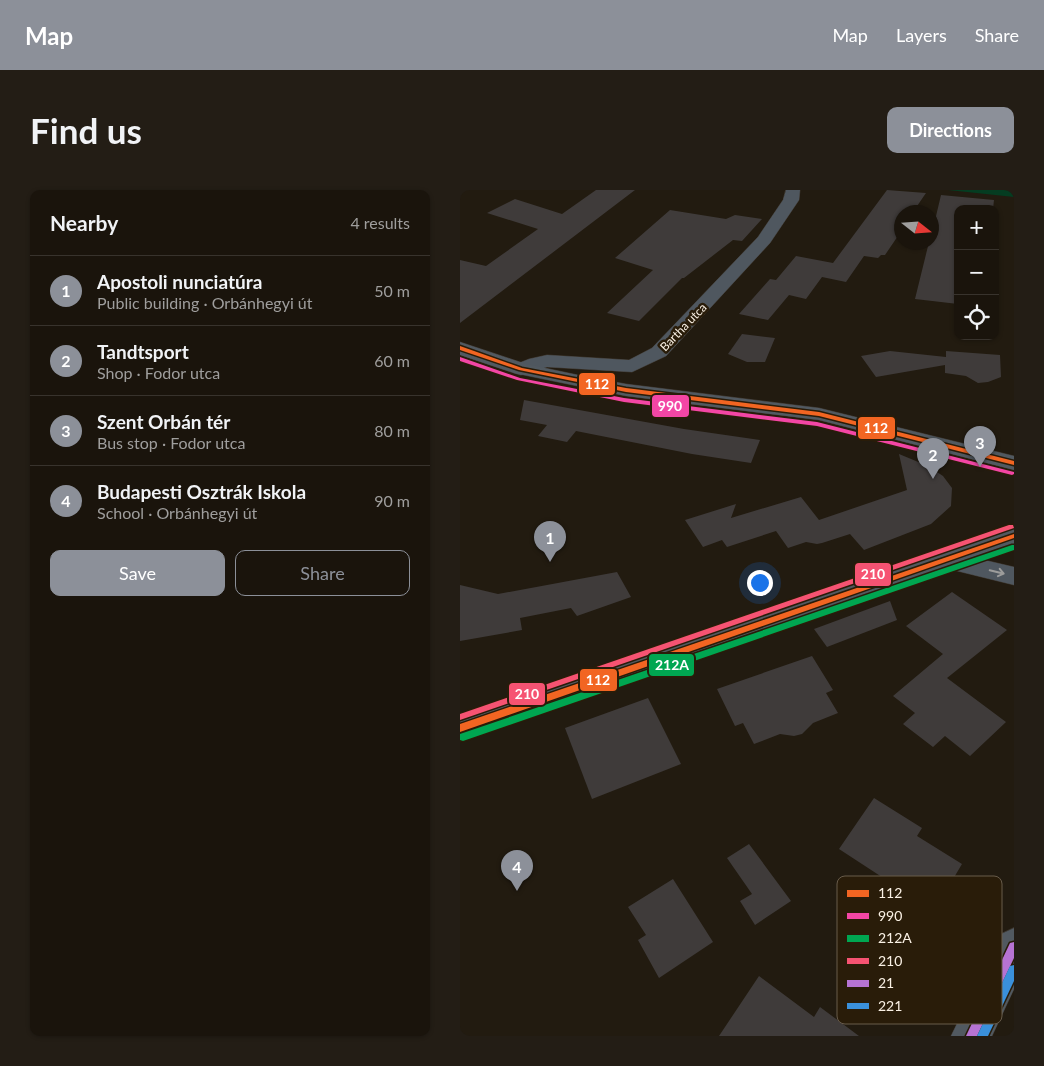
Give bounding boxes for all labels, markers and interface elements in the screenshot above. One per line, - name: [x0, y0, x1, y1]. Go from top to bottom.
- text: Map: [25, 21, 73, 50]
- text: Map: [832, 24, 868, 46]
- text: Layers: [896, 24, 947, 46]
- text: Share: [975, 24, 1019, 46]
- button: Directions: [887, 107, 1014, 153]
- text: Find us: [30, 109, 142, 151]
- north arrow: [894, 205, 939, 250]
- map controls: [954, 205, 999, 340]
- button: +: [954, 205, 999, 250]
- text: Nearby: [50, 210, 118, 235]
- text: 4 results: [350, 213, 410, 232]
- button: −: [954, 250, 999, 295]
- text: Apostoli nunciatúra: [97, 270, 262, 293]
- text: 1: [61, 281, 71, 300]
- text: 50 m: [374, 281, 410, 300]
- text: Public building · Orbánhegyi út: [97, 293, 313, 312]
- button: locate: [954, 295, 999, 340]
- street label: Bartha utca: [657, 300, 709, 354]
- text: Tandtsport: [97, 340, 189, 363]
- text: 2: [61, 351, 71, 370]
- text: 60 m: [374, 351, 410, 370]
- text: Shop · Fodor utca: [97, 363, 220, 382]
- line badge: 112: [578, 372, 616, 396]
- text: 112: [585, 375, 609, 392]
- line badge: 990: [651, 394, 690, 418]
- text: 990: [658, 397, 682, 414]
- text: Szent Orbán tér: [97, 410, 230, 433]
- line badge: 112: [857, 416, 896, 440]
- text: 112: [864, 419, 888, 436]
- text: 3: [61, 421, 71, 440]
- text: 80 m: [374, 421, 410, 440]
- pin: 3: [964, 426, 996, 467]
- text: Bus stop · Fodor utca: [97, 433, 245, 452]
- pin: 2: [917, 438, 949, 479]
- text: Budapesti Osztrák Iskola: [97, 480, 306, 503]
- text: 4: [61, 491, 71, 510]
- text: 90 m: [374, 491, 410, 510]
- text: School · Orbánhegyi út: [97, 503, 257, 522]
- pin: 1: [534, 521, 566, 562]
- button: Save: [50, 550, 225, 596]
- button: Share: [235, 550, 410, 596]
- line badge: 210: [854, 562, 892, 587]
- text: 210: [861, 565, 885, 582]
- one-way arrow: [989, 568, 1005, 577]
- your location: [747, 570, 773, 596]
- line badge: 212A: [648, 653, 695, 677]
- text: 212A: [655, 656, 689, 673]
- line badge: 112: [579, 668, 618, 692]
- text: 112: [586, 671, 610, 688]
- line badge: 210: [508, 682, 546, 706]
- text: 210: [515, 685, 539, 702]
- pin: 4: [501, 850, 533, 891]
- legend: [837, 876, 1002, 1024]
- text: 112: [878, 884, 902, 901]
- text: 990: [878, 907, 902, 924]
- text: 212A: [878, 929, 912, 946]
- text: 210: [878, 952, 902, 969]
- text: 21: [878, 974, 894, 991]
- text: 221: [878, 997, 902, 1014]

